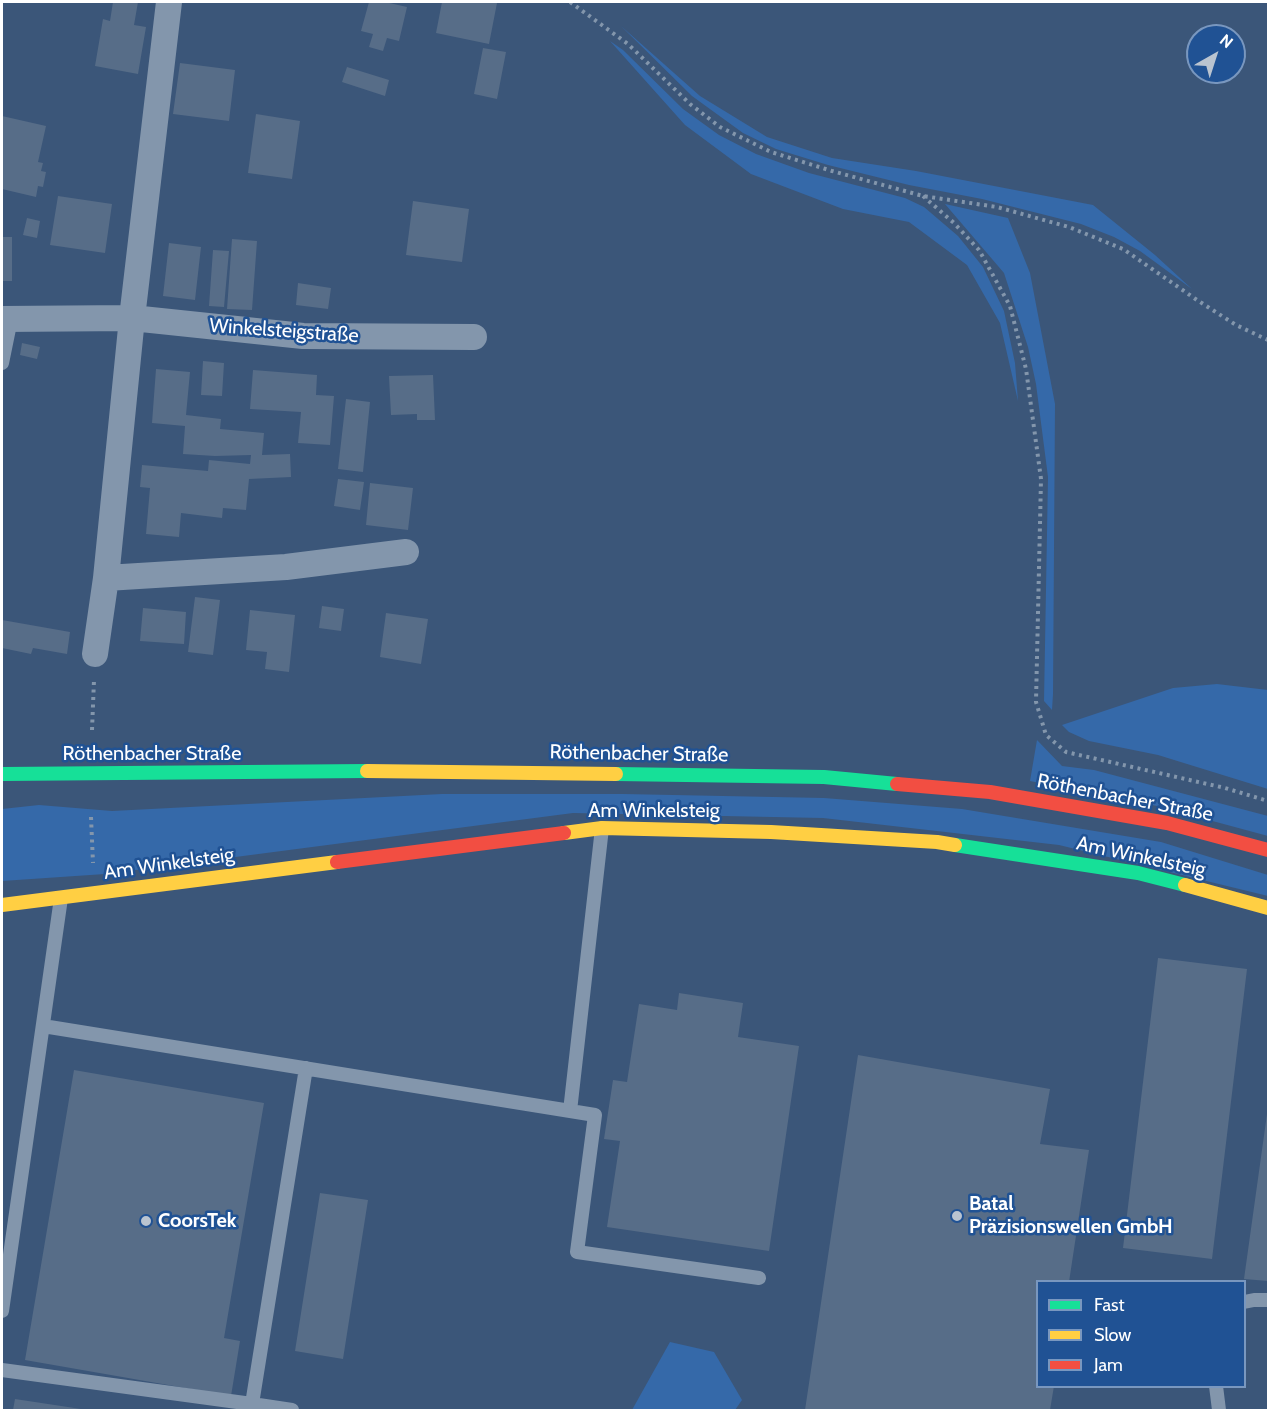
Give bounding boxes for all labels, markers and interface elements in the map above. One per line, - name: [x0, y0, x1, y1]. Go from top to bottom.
- north arrow: [1186, 24, 1246, 84]
- text: N: [1216, 30, 1237, 52]
- street label: Winkelsteigstraße: [209, 314, 359, 348]
- street label: Röthenbacher Straße: [549, 740, 729, 768]
- street label: Röthenbacher Straße: [63, 742, 241, 766]
- street label: Röthenbacher Straße: [1035, 769, 1215, 827]
- street label: Am Winkelsteig: [588, 799, 720, 823]
- street label: Am Winkelsteig: [1074, 832, 1208, 882]
- street label: Am Winkelsteig: [102, 843, 236, 885]
- place label: Batal Präzisionswellen GmbH: [969, 1192, 1173, 1239]
- place label: CoorsTek: [158, 1209, 237, 1233]
- marker: Batal Präzisionswellen GmbH: [950, 1209, 964, 1223]
- marker: CoorsTek: [139, 1214, 153, 1228]
- legend: [1036, 1280, 1246, 1388]
- text: Fast: [1094, 1294, 1125, 1316]
- text: Slow: [1094, 1324, 1131, 1346]
- text: Jam: [1094, 1354, 1123, 1376]

